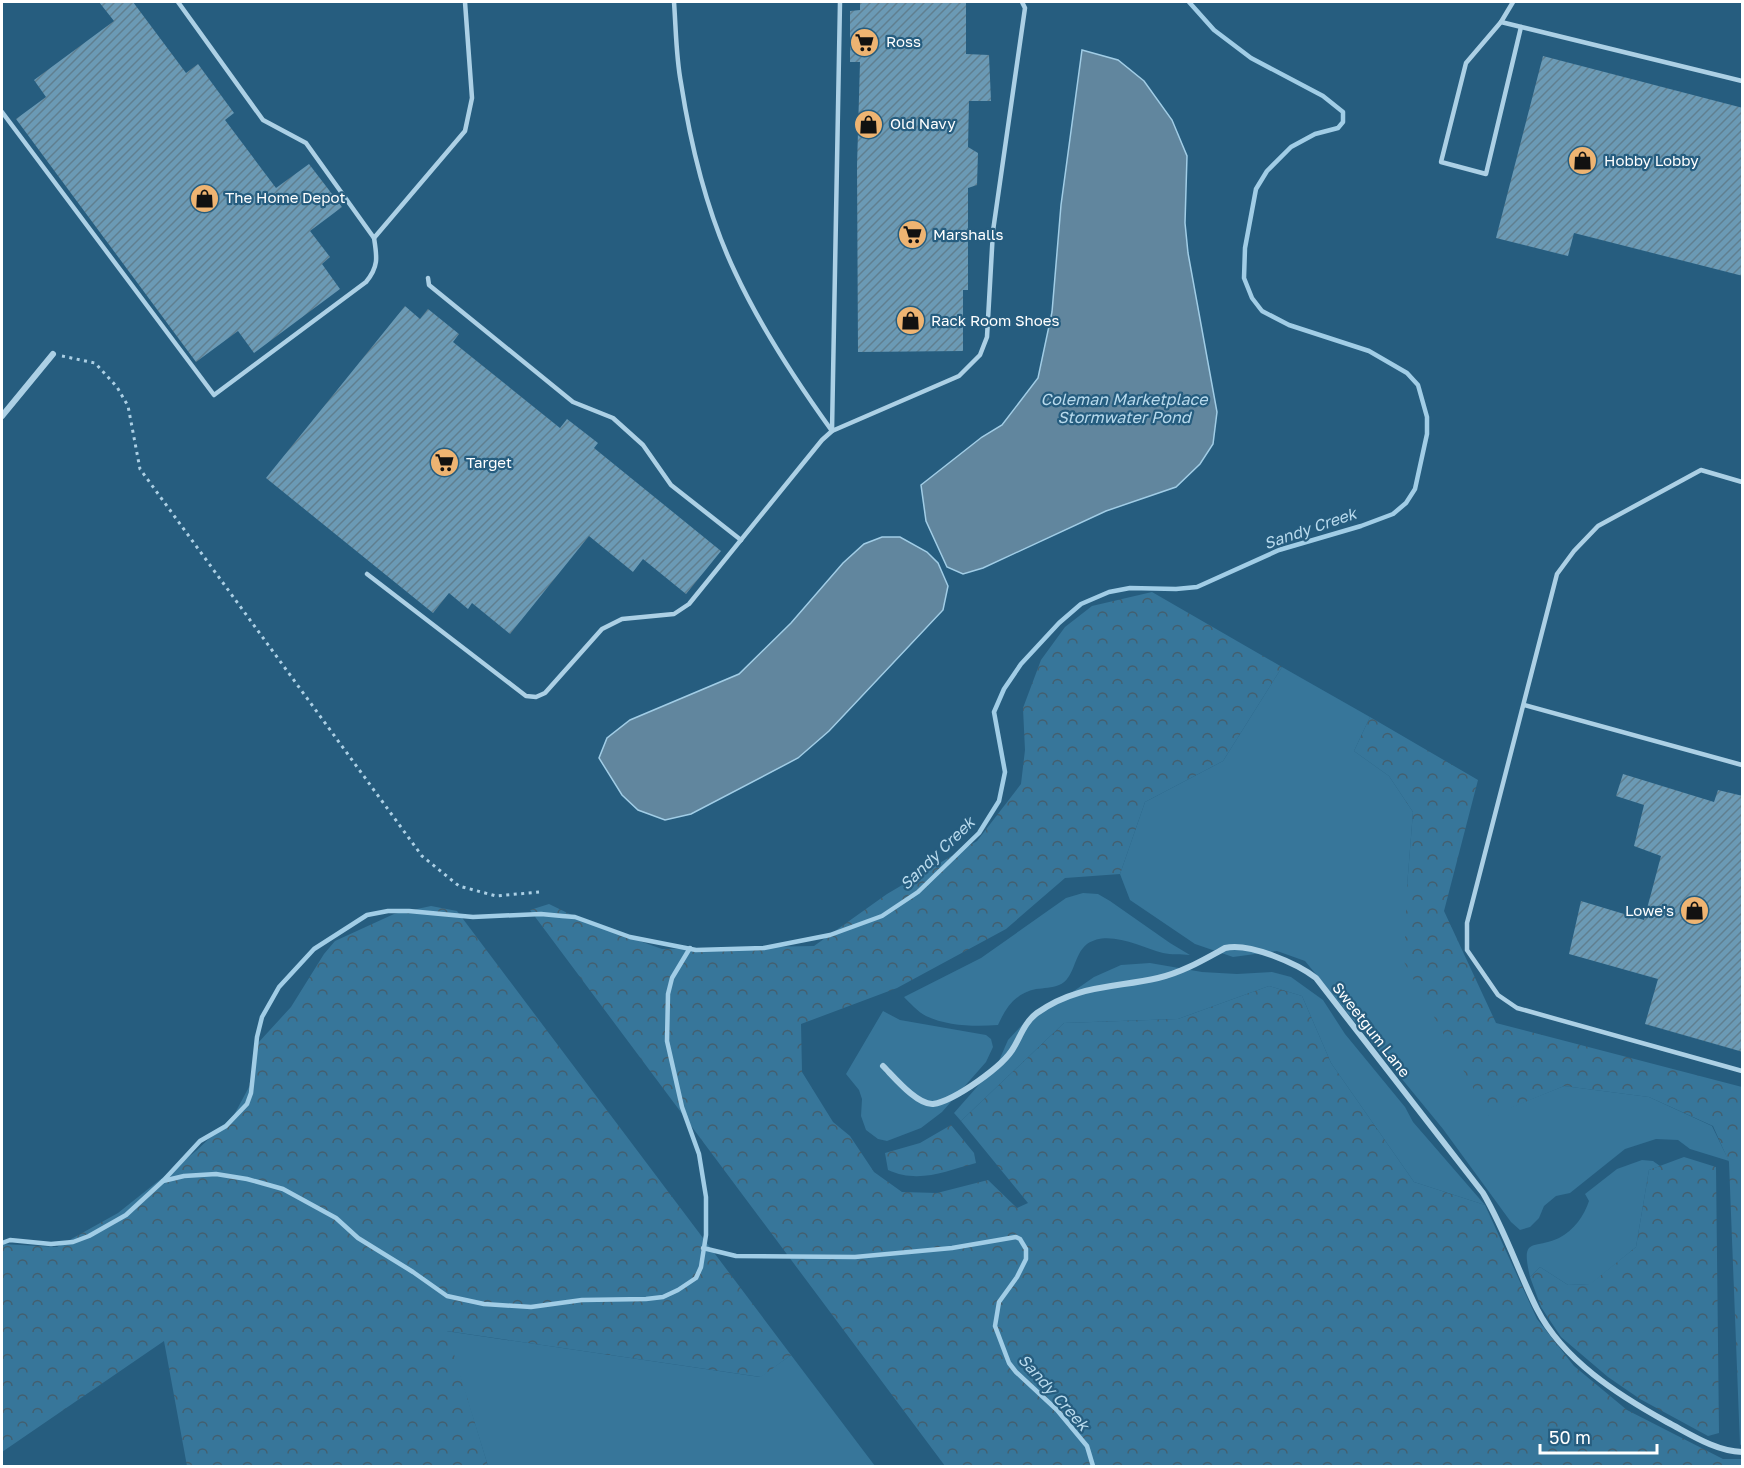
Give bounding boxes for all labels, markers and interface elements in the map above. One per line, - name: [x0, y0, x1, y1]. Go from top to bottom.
- supermarket icon: Ross: [849, 26, 881, 58]
- place label: Ross: [886, 32, 921, 50]
- shop icon: Old Navy: [853, 108, 885, 140]
- place label: Old Navy: [890, 114, 956, 132]
- shop icon: Hobby Lobby: [1567, 145, 1599, 177]
- place label: Hobby Lobby: [1604, 151, 1699, 169]
- shop icon: The Home Depot: [188, 182, 220, 214]
- place label: The Home Depot: [225, 188, 346, 206]
- supermarket icon: Marshalls: [896, 219, 928, 251]
- place label: Marshalls: [933, 225, 1003, 243]
- shop icon: Rack Room Shoes: [894, 305, 926, 337]
- place label: Rack Room Shoes: [931, 311, 1060, 329]
- water label: Coleman Marketplace Stormwater Pond: [1040, 389, 1209, 427]
- supermarket icon: Target: [429, 447, 461, 479]
- place label: Target: [466, 453, 512, 471]
- water label: Sandy Creek: [1261, 502, 1361, 553]
- water label: Sandy Creek: [895, 811, 980, 894]
- shop icon: Lowe's: [1679, 895, 1711, 927]
- place label: Lowe's: [1625, 901, 1674, 919]
- street label: Sweetgum Lane: [1329, 978, 1415, 1081]
- water label: Sandy Creek: [1014, 1349, 1095, 1436]
- scale bar: [1540, 1417, 1657, 1455]
- text: 50 m: [1549, 1426, 1591, 1448]

